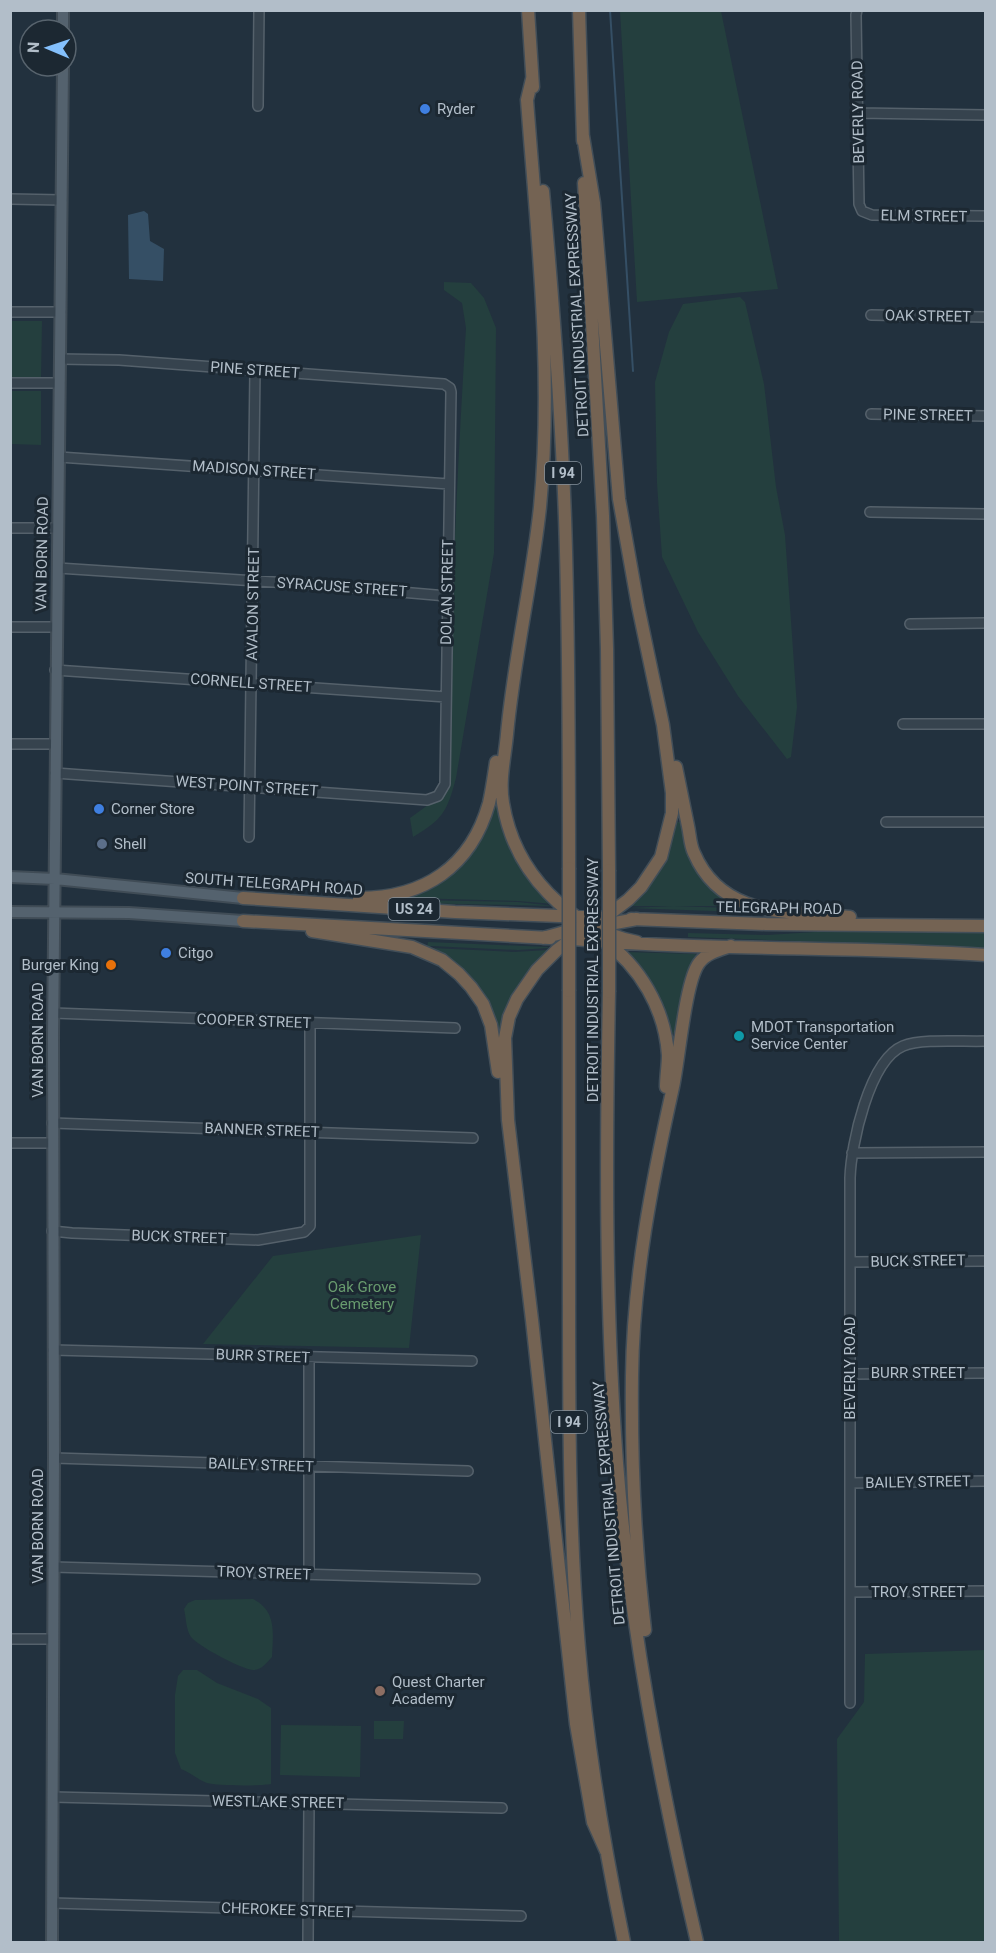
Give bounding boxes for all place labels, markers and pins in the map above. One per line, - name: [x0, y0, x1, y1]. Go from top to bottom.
- place label: Ryder: [437, 100, 475, 118]
- marker: Ryder: [418, 102, 432, 116]
- place label: Corner Store: [111, 800, 195, 818]
- marker: Corner Store: [92, 802, 106, 816]
- place label: Shell: [114, 835, 146, 853]
- marker: Shell: [95, 837, 109, 851]
- place label: Citgo: [178, 944, 213, 962]
- marker: Citgo: [159, 946, 173, 960]
- place label: Burger King: [21, 956, 99, 974]
- marker: Burger King: [104, 958, 118, 972]
- place label: MDOT Transportation Service Center: [751, 1018, 894, 1053]
- marker: MDOT Transportation Service Center: [732, 1029, 746, 1043]
- place label: Quest Charter Academy: [392, 1673, 485, 1708]
- marker: Quest Charter Academy: [373, 1684, 387, 1698]

